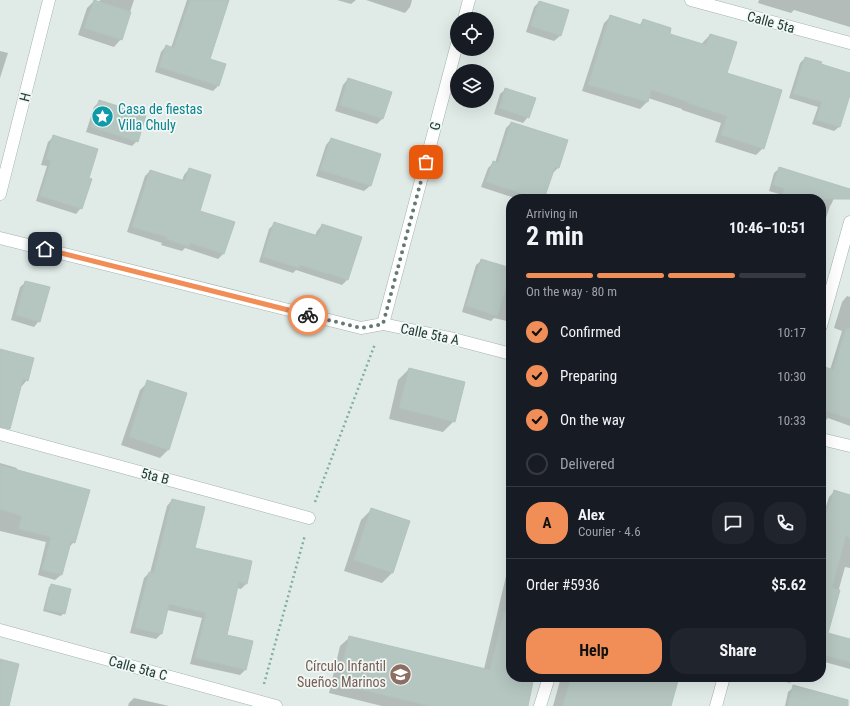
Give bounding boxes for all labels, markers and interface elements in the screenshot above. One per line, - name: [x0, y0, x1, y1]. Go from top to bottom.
- street label: Calle 5ta: [745, 8, 797, 36]
- map controls: [450, 12, 494, 108]
- button: locate: [450, 12, 494, 56]
- button: layers: [450, 64, 494, 108]
- street label: H: [16, 91, 34, 103]
- place label: Casa de fiestas Villa Chuly: [118, 101, 203, 133]
- place icon: Casa de fiestas Villa Chuly: [90, 104, 116, 130]
- street label: G: [426, 120, 444, 132]
- pin: [409, 145, 443, 179]
- icon: bag: [415, 151, 437, 173]
- text: Arriving in: [526, 206, 578, 221]
- text: 10:46–10:51: [729, 219, 806, 237]
- text: 2 min: [526, 221, 584, 251]
- pin: [28, 232, 62, 266]
- icon: home: [34, 238, 56, 260]
- text: On the way · 80 m: [526, 284, 617, 299]
- courier: [288, 295, 328, 335]
- icon: bike: [297, 304, 319, 326]
- street label: Calle 5ta A: [399, 320, 461, 348]
- icon: check: [526, 321, 548, 343]
- text: Confirmed: [560, 323, 621, 341]
- text: 10:17: [777, 325, 806, 340]
- icon: check: [526, 365, 548, 387]
- text: Preparing: [560, 367, 617, 385]
- text: 10:30: [777, 369, 806, 384]
- icon: check: [526, 409, 548, 431]
- text: On the way: [560, 411, 625, 429]
- text: 10:33: [777, 413, 806, 428]
- text: Delivered: [560, 455, 615, 473]
- street label: 5ta B: [139, 465, 171, 487]
- button: chat: [712, 502, 754, 544]
- button: phone: [764, 502, 806, 544]
- text: Alex: [578, 506, 605, 524]
- text: A: [543, 514, 551, 532]
- text: Courier · 4.6: [578, 524, 641, 539]
- text: Order #5936: [526, 576, 600, 594]
- text: $5.62: [771, 576, 806, 594]
- button: Help: [526, 628, 662, 674]
- button: Share: [670, 628, 806, 674]
- street label: Calle 5ta C: [107, 653, 169, 683]
- place label: Círculo Infantil Sueños Marinos: [297, 658, 386, 690]
- school or university icon: Círculo Infantil Sueños Marinos: [388, 661, 414, 687]

